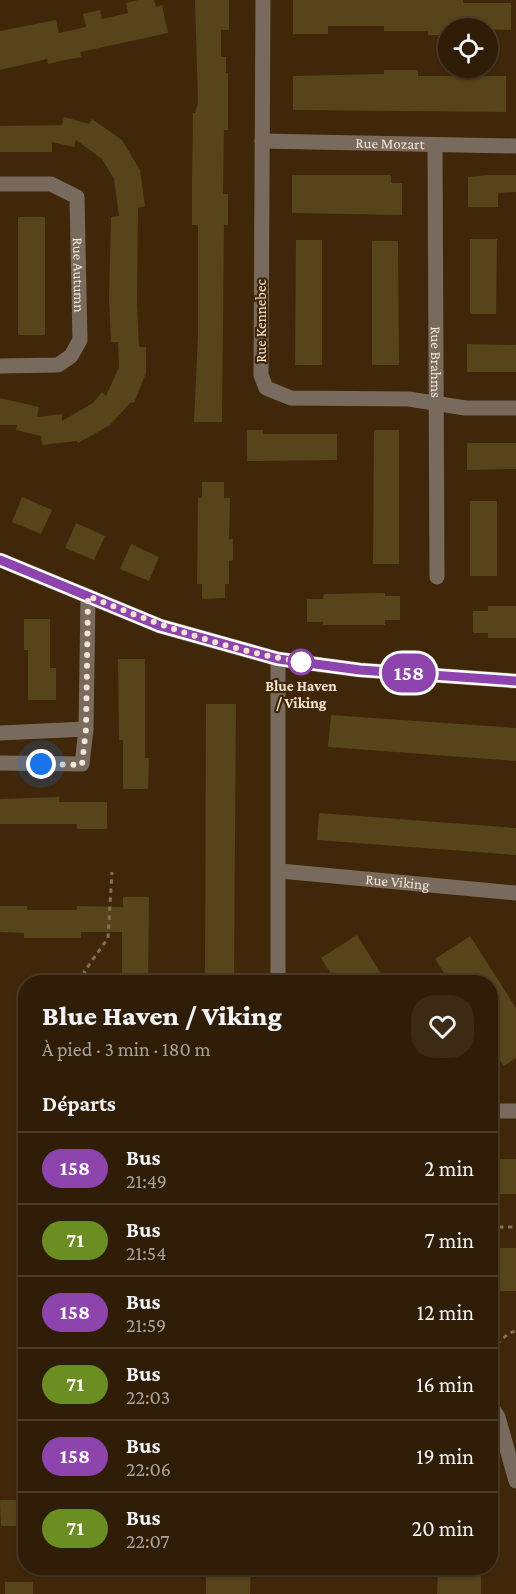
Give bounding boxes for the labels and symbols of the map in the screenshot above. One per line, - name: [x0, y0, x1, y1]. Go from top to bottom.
- street label: Rue Mozart: [355, 135, 426, 152]
- street label: Rue Autumn: [70, 237, 87, 313]
- street label: Rue Kennebec: [253, 278, 269, 363]
- street label: Rue Brahms: [428, 326, 444, 398]
- marker: Blue Haven / Viking: [288, 649, 314, 675]
- line badge: 158: [374, 654, 444, 692]
- place label: Blue Haven / Viking: [265, 678, 337, 711]
- your location: [26, 749, 56, 779]
- street label: Rue Viking: [365, 871, 430, 894]

